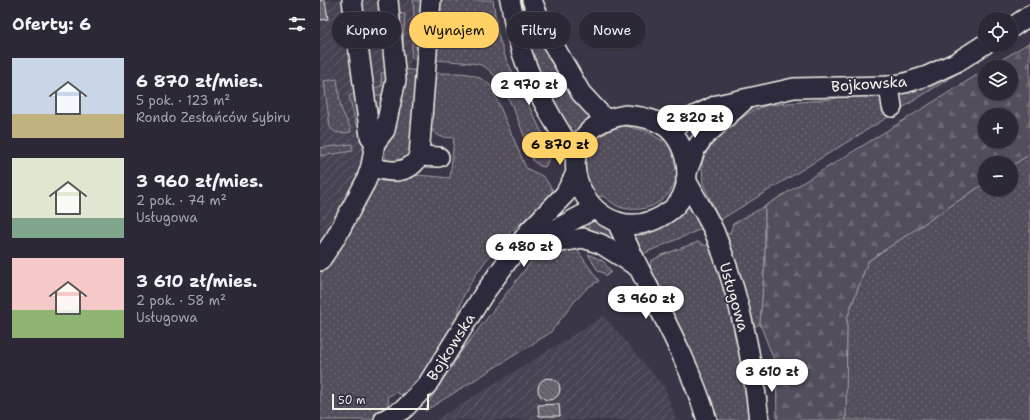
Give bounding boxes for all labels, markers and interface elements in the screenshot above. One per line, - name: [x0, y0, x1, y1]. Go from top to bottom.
- chip: Kupno: [332, 12, 401, 48]
- chip: Wynajem: [409, 12, 499, 48]
- chip: Filtry: [507, 12, 571, 48]
- chip: Nowe: [579, 12, 646, 48]
- map controls: [978, 12, 1018, 196]
- button: locate: [978, 12, 1018, 52]
- text: Oferty: 6: [12, 13, 91, 35]
- icon: filters: [286, 13, 308, 35]
- button: layers: [978, 60, 1018, 100]
- text: 6 870 zł/mies.: [136, 70, 263, 92]
- street label: Bojkowska: [830, 71, 908, 97]
- pin: 2 970 zł: [488, 72, 570, 106]
- icon: home: [44, 74, 92, 122]
- text: 2 970 zł: [500, 76, 558, 93]
- text: 5 pok. · 123 m²: [136, 92, 230, 109]
- pin: 2 820 zł: [654, 105, 736, 139]
- button: +: [978, 108, 1018, 148]
- text: Rondo Zesłańców Sybiru: [136, 109, 290, 126]
- text: 2 820 zł: [666, 109, 724, 126]
- pin: 6 870 zł: [519, 132, 601, 166]
- text: 6 870 zł: [531, 136, 589, 153]
- button: −: [978, 156, 1018, 196]
- text: 3 960 zł/mies.: [136, 170, 263, 192]
- icon: home: [44, 174, 92, 222]
- text: 2 pok. · 74 m²: [136, 192, 227, 209]
- text: Usługowa: [136, 209, 198, 226]
- pin: 6 480 zł: [483, 234, 565, 268]
- text: 6 480 zł: [495, 238, 553, 255]
- street label: Usługowa: [715, 260, 754, 335]
- text: 3 610 zł/mies.: [136, 270, 257, 292]
- icon: home: [44, 274, 92, 322]
- pin: 3 960 zł: [605, 286, 687, 320]
- text: 3 960 zł: [617, 290, 675, 307]
- text: 2 pok. · 58 m²: [136, 292, 226, 309]
- text: Usługowa: [136, 309, 198, 326]
- street label: Bojkowska: [422, 309, 480, 385]
- pin: 3 610 zł: [731, 359, 813, 393]
- text: 3 610 zł: [745, 363, 799, 380]
- scale bar: [332, 392, 429, 411]
- text: 50 m: [338, 393, 366, 408]

